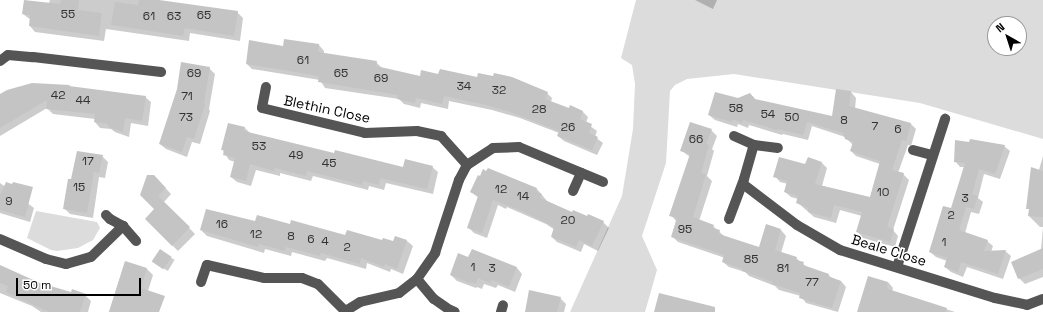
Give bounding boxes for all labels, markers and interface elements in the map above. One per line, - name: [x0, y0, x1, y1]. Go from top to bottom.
- house number: 55: [61, 8, 75, 22]
- house number: 65: [197, 9, 211, 23]
- house number: 61: [143, 10, 155, 24]
- house number: 63: [167, 10, 181, 24]
- north arrow: [987, 16, 1027, 56]
- text: N: [993, 20, 1007, 35]
- house number: 61: [297, 54, 309, 68]
- house number: 69: [187, 67, 201, 81]
- house number: 65: [334, 67, 348, 81]
- house number: 69: [374, 72, 388, 86]
- house number: 34: [457, 80, 471, 94]
- house number: 32: [492, 84, 506, 98]
- house number: 42: [51, 89, 65, 103]
- house number: 71: [181, 90, 193, 104]
- street label: Blethin Close: [282, 92, 372, 126]
- house number: 44: [76, 94, 90, 108]
- house number: 58: [729, 102, 743, 116]
- house number: 28: [532, 103, 546, 117]
- house number: 54: [761, 108, 775, 122]
- house number: 73: [179, 111, 193, 125]
- house number: 50: [785, 111, 799, 125]
- house number: 8: [840, 114, 848, 128]
- house number: 7: [872, 120, 878, 134]
- house number: 26: [561, 121, 575, 135]
- house number: 6: [894, 123, 902, 137]
- house number: 66: [689, 133, 703, 147]
- house number: 53: [252, 140, 266, 154]
- house number: 49: [289, 149, 303, 163]
- house number: 17: [82, 155, 94, 169]
- house number: 45: [322, 157, 336, 171]
- house number: 15: [73, 181, 85, 195]
- house number: 12: [495, 183, 507, 197]
- house number: 10: [877, 186, 889, 200]
- house number: 14: [517, 190, 529, 204]
- house number: 3: [961, 192, 969, 206]
- house number: 9: [5, 195, 13, 209]
- house number: 2: [947, 209, 955, 223]
- house number: 20: [561, 214, 575, 228]
- house number: 16: [216, 218, 228, 232]
- house number: 95: [678, 223, 692, 237]
- house number: 12: [250, 228, 262, 242]
- house number: 8: [287, 230, 295, 244]
- street label: Beale Close: [849, 231, 929, 269]
- house number: 6: [307, 233, 315, 247]
- house number: 4: [321, 235, 329, 249]
- house number: 1: [941, 236, 947, 250]
- house number: 2: [343, 241, 351, 255]
- house number: 85: [744, 253, 758, 267]
- house number: 1: [470, 261, 476, 275]
- house number: 3: [488, 262, 496, 276]
- house number: 81: [777, 262, 789, 276]
- scale bar: [18, 270, 143, 296]
- house number: 77: [805, 276, 819, 290]
- text: 50 m: [23, 277, 51, 293]

